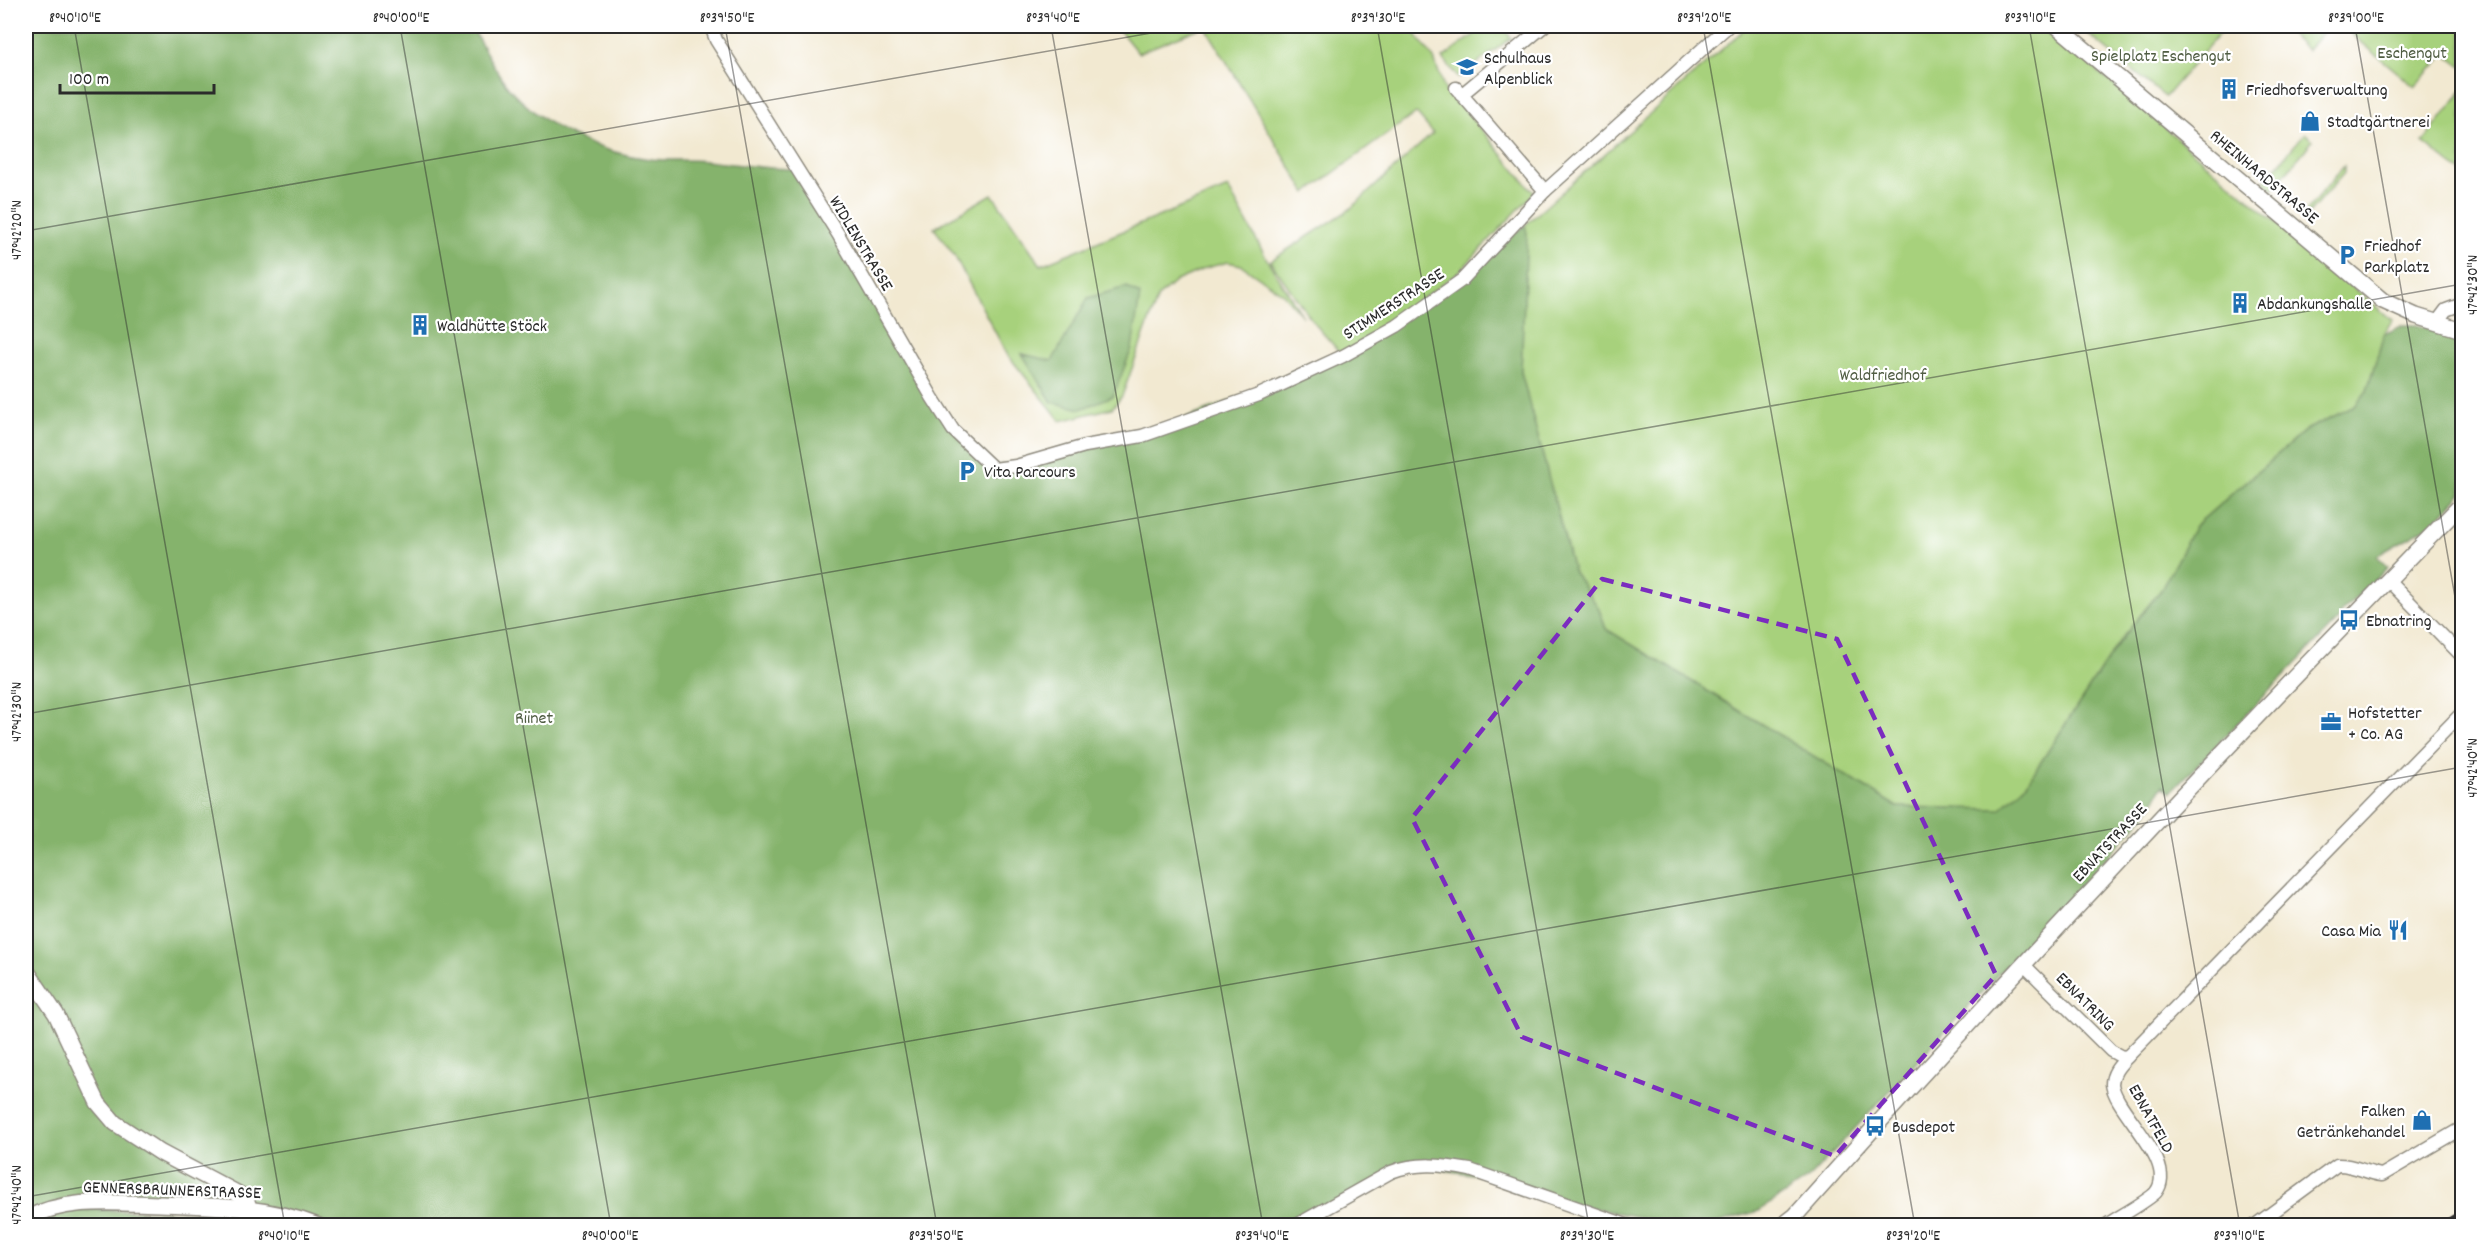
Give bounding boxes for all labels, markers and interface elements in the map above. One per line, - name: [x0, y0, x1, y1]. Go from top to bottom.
- text: 8°40'10"E: [49, 8, 101, 30]
- text: 8°40'00"E: [373, 8, 430, 30]
- text: 8°39'50"E: [700, 8, 754, 30]
- text: 8°39'40"E: [1026, 8, 1080, 30]
- text: 8°39'30"E: [1351, 8, 1405, 30]
- text: 8°39'20"E: [1677, 8, 1731, 30]
- text: 8°39'10"E: [2005, 8, 2056, 30]
- text: 8°39'00"E: [2328, 8, 2384, 30]
- park label: Eschengut: [2377, 42, 2447, 67]
- park label: Spielplatz Eschengut: [2091, 45, 2231, 70]
- place label: Schulhaus Alpenblick: [1484, 47, 1553, 93]
- school or university icon: Schulhaus Alpenblick: [1455, 55, 1479, 79]
- scale bar: [60, 57, 214, 95]
- text: 100 m: [69, 68, 109, 93]
- building icon: Friedhofsverwaltung: [2217, 77, 2241, 101]
- place label: Friedhofsverwaltung: [2246, 79, 2388, 104]
- shop icon: Stadtgärtnerei: [2298, 109, 2322, 133]
- place label: Stadtgärtnerei: [2327, 111, 2429, 136]
- street label: RHEINHARDSTRASSE: [2203, 125, 2323, 231]
- street label: WIDLENSTRASSE: [821, 192, 898, 297]
- text: 47°42'20"N: [7, 200, 29, 260]
- place label: Friedhof Parkplatz: [2364, 235, 2429, 281]
- parking icon: Friedhof Parkplatz: [2335, 243, 2359, 267]
- text: 47°42'30"N: [2463, 255, 2485, 315]
- street label: STIMMERSTRASSE: [1339, 263, 1450, 347]
- building icon: Abdankungshalle: [2228, 291, 2252, 315]
- place label: Abdankungshalle: [2257, 293, 2372, 318]
- building icon: Waldhütte Stöck: [408, 313, 432, 337]
- place label: Waldhütte Stöck: [437, 315, 547, 340]
- park label: Waldfriedhof: [1840, 364, 1927, 389]
- parking icon: Vita Parcours: [955, 459, 979, 483]
- place label: Vita Parcours: [984, 461, 1076, 486]
- bus stop icon: Ebnatring: [2337, 608, 2361, 632]
- place label: Ebnatring: [2366, 610, 2432, 635]
- text: 47°42'30"N: [7, 682, 29, 742]
- place label: Hofstetter + Co. AG: [2348, 702, 2422, 748]
- park label: Riinet: [515, 707, 553, 732]
- office icon: Hofstetter + Co. AG: [2319, 710, 2343, 734]
- text: 47°42'40"N: [2463, 738, 2485, 798]
- street label: EBNATSTRASSE: [2067, 798, 2154, 889]
- restaurant icon: Casa Mia: [2386, 918, 2410, 942]
- place label: Casa Mia: [2321, 920, 2382, 945]
- street label: EBNATRING: [2049, 967, 2120, 1038]
- street label: EBNATFELD: [2121, 1080, 2179, 1158]
- place label: Falken Getränkehandel: [2296, 1100, 2406, 1146]
- shop icon: Falken Getränkehandel: [2410, 1108, 2434, 1132]
- bus stop icon: Busdepot: [1863, 1114, 1887, 1138]
- place label: Busdepot: [1892, 1116, 1956, 1141]
- text: 47°42'40"N: [7, 1165, 29, 1225]
- street label: GENNERSBRUNNERSTRASSE: [82, 1176, 261, 1207]
- text: 8°40'10"E: [258, 1226, 310, 1248]
- text: 8°40'00"E: [582, 1226, 639, 1248]
- text: 8°39'50"E: [909, 1226, 963, 1248]
- text: 8°39'40"E: [1235, 1226, 1289, 1248]
- text: 8°39'30"E: [1560, 1226, 1614, 1248]
- text: 8°39'20"E: [1886, 1226, 1940, 1248]
- text: 8°39'10"E: [2214, 1226, 2265, 1248]

